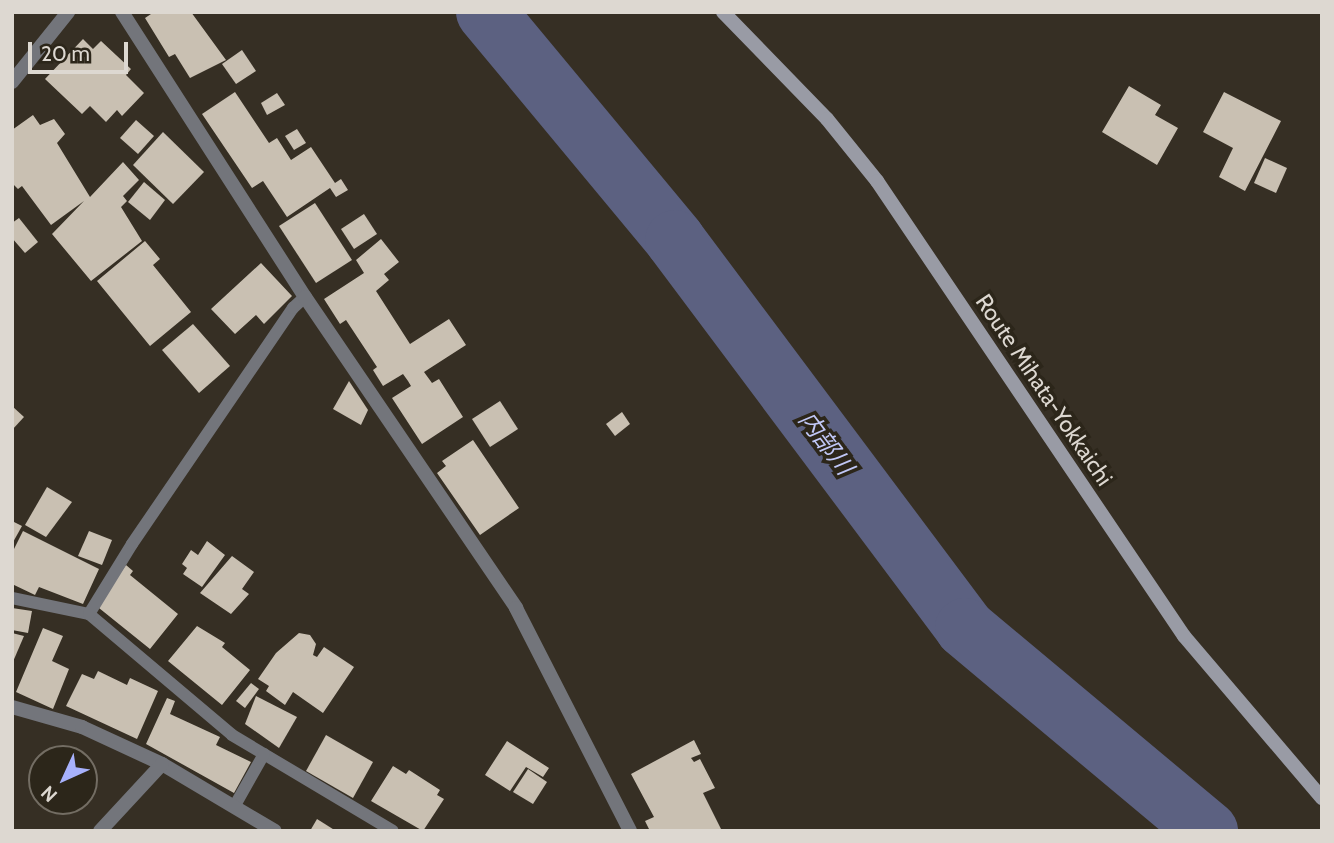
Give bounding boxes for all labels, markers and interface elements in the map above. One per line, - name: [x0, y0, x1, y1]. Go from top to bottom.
- scale bar: [32, 28, 131, 72]
- text: 20 m: [41, 41, 90, 66]
- street label: Route Mihata-Yokkaichi: [970, 289, 1118, 491]
- water label: 内部川: [793, 406, 859, 480]
- north arrow: [28, 745, 98, 815]
- text: N: [36, 781, 62, 807]

